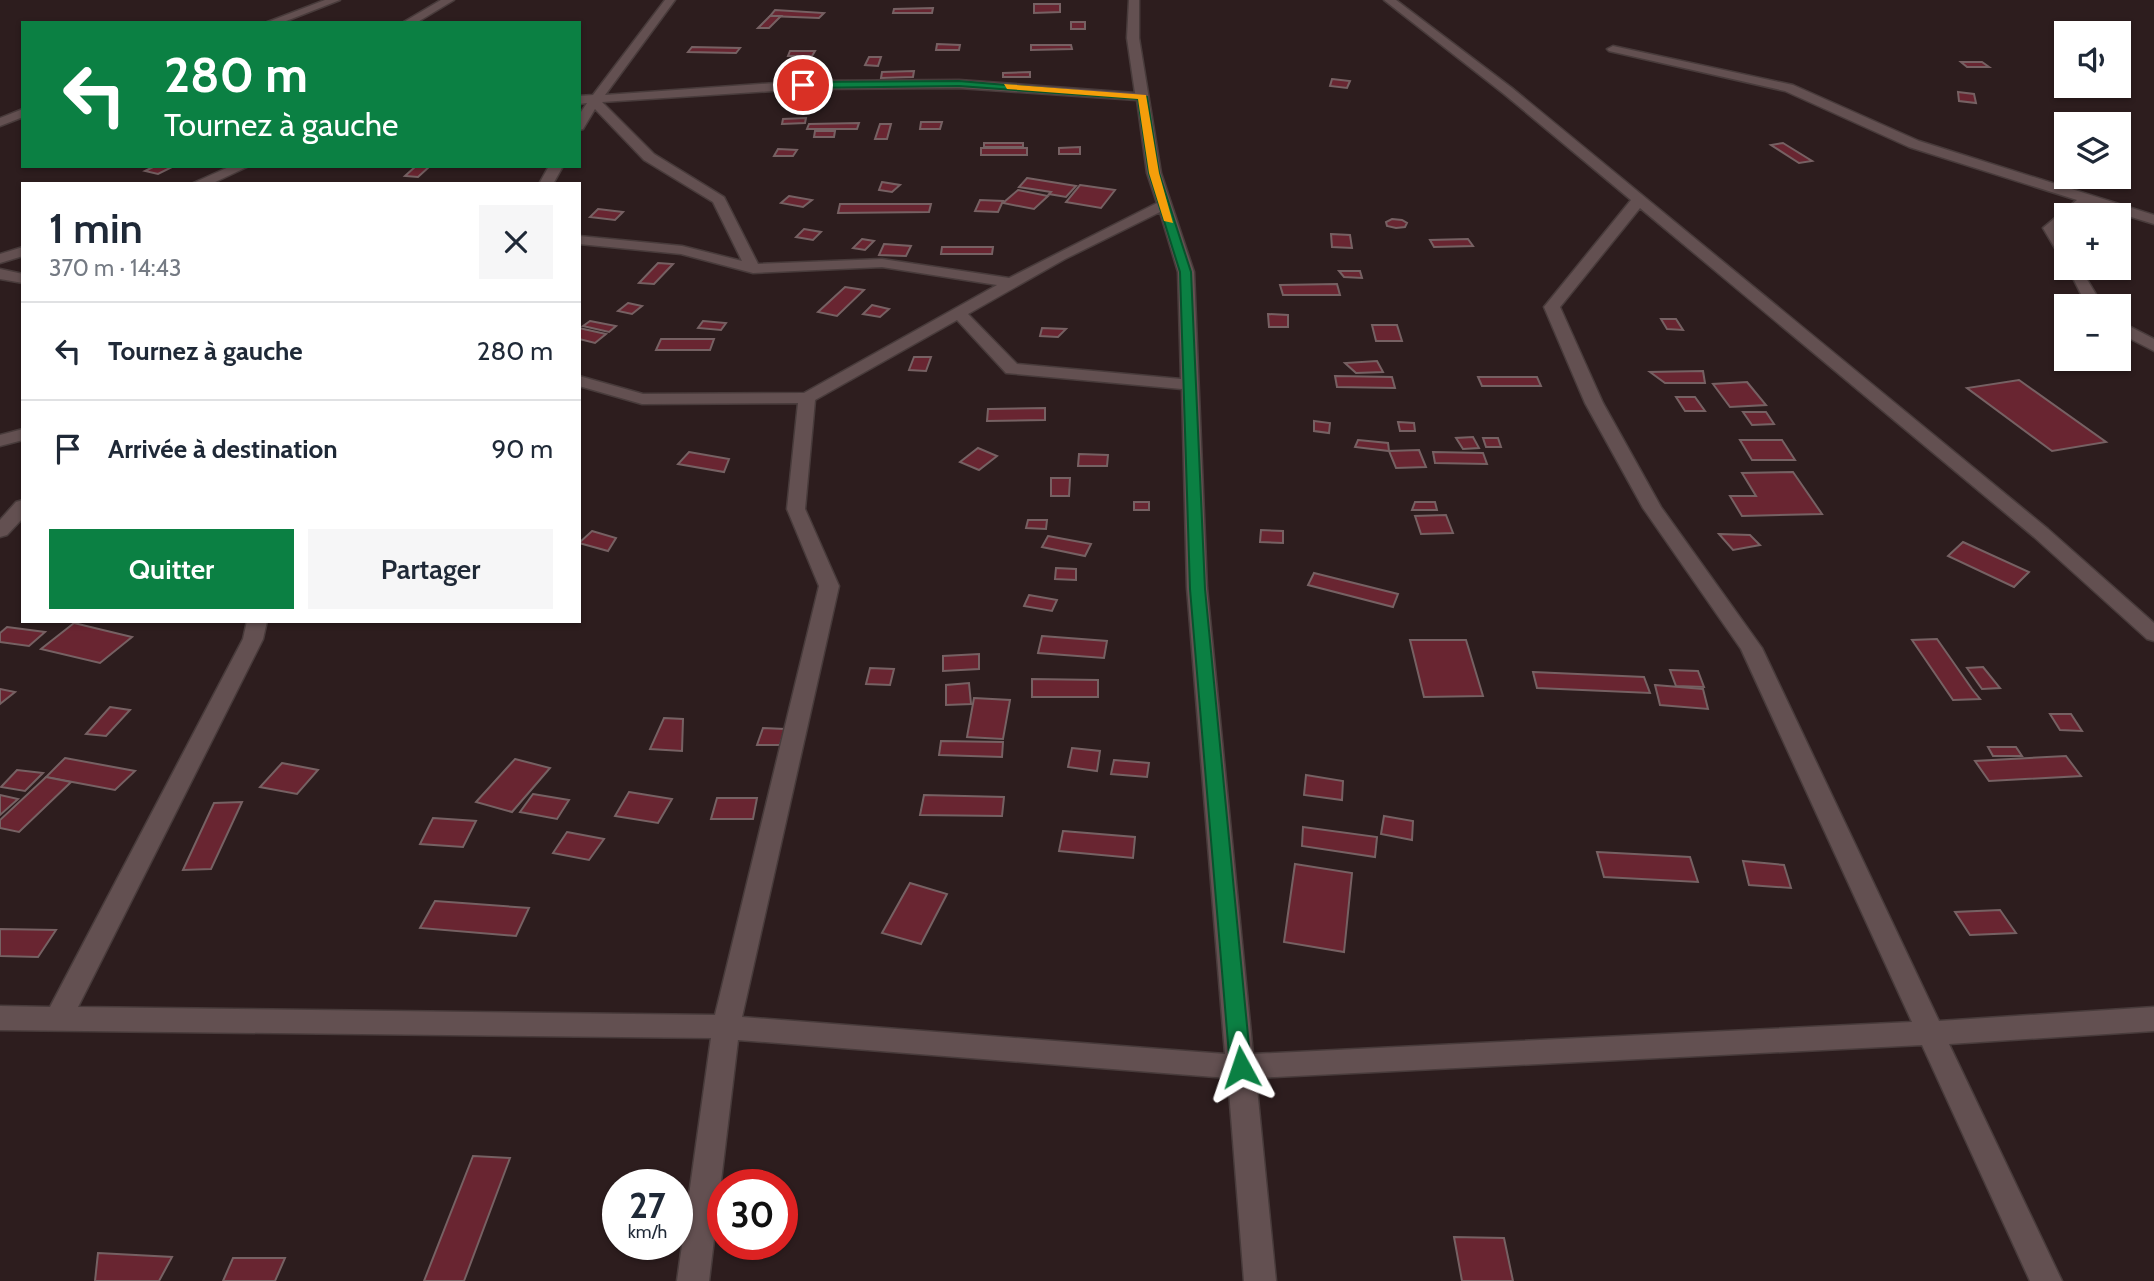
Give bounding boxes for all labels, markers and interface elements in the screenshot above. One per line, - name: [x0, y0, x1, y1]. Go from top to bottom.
- map controls: [2054, 21, 2131, 371]
- button: sound: [2054, 21, 2131, 98]
- text: 280 m: [164, 45, 308, 104]
- icon: left: [49, 49, 140, 140]
- pin: [773, 55, 833, 115]
- icon: arrive: [784, 66, 822, 104]
- text: Tournez à gauche: [164, 105, 398, 144]
- button: layers: [2054, 112, 2131, 189]
- text: 1 min: [49, 202, 143, 254]
- button: +: [2054, 203, 2131, 280]
- button: close: [479, 205, 553, 279]
- text: 370 m · 14:43: [49, 254, 181, 282]
- button: −: [2054, 294, 2131, 371]
- icon: left: [49, 332, 87, 370]
- text: Tournez à gauche: [108, 335, 303, 367]
- text: 280 m: [477, 335, 553, 367]
- icon: arrive: [49, 430, 87, 468]
- text: Arrivée à destination: [108, 433, 338, 465]
- text: 90 m: [491, 433, 553, 465]
- button: Quitter: [49, 529, 294, 609]
- button: Partager: [308, 529, 553, 609]
- position arrow: [1204, 1030, 1278, 1104]
- speed limit sign: 30: [707, 1169, 798, 1260]
- text: 27: [629, 1184, 666, 1227]
- text: km/h: [628, 1221, 667, 1243]

